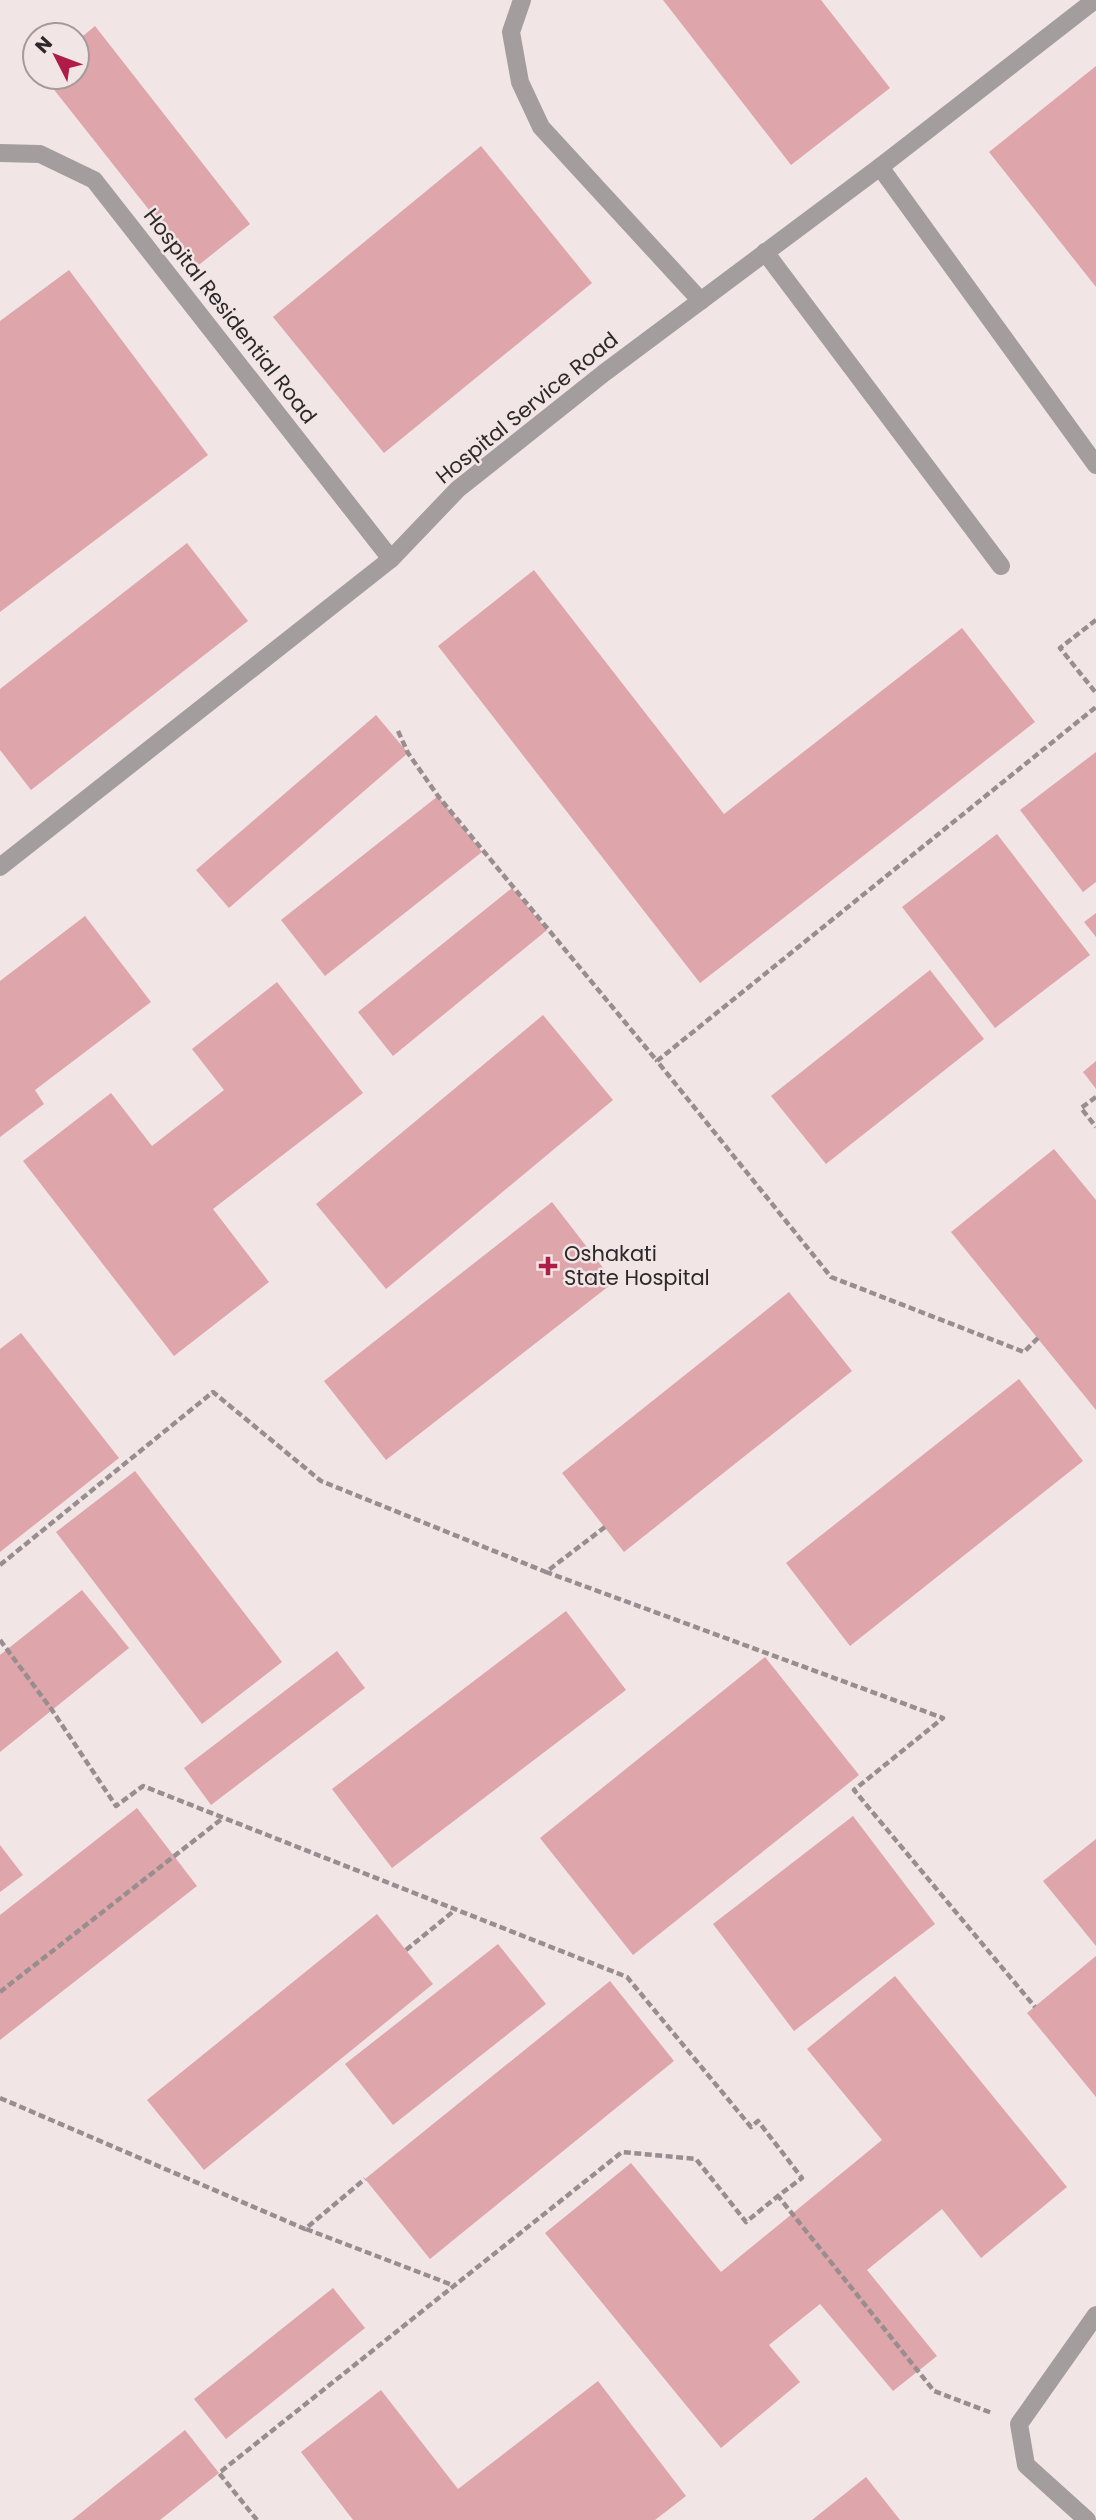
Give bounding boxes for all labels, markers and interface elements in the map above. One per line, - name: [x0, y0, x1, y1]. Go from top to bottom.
- north arrow: [21, 21, 91, 91]
- text: N: [29, 31, 59, 59]
- street label: Hospital Residential Road: [137, 202, 324, 429]
- street label: Hospital Service Road: [429, 325, 624, 490]
- place label: Oshakati State Hospital: [564, 1239, 710, 1292]
- marker: Oshakati State Hospital: [538, 1256, 558, 1276]

